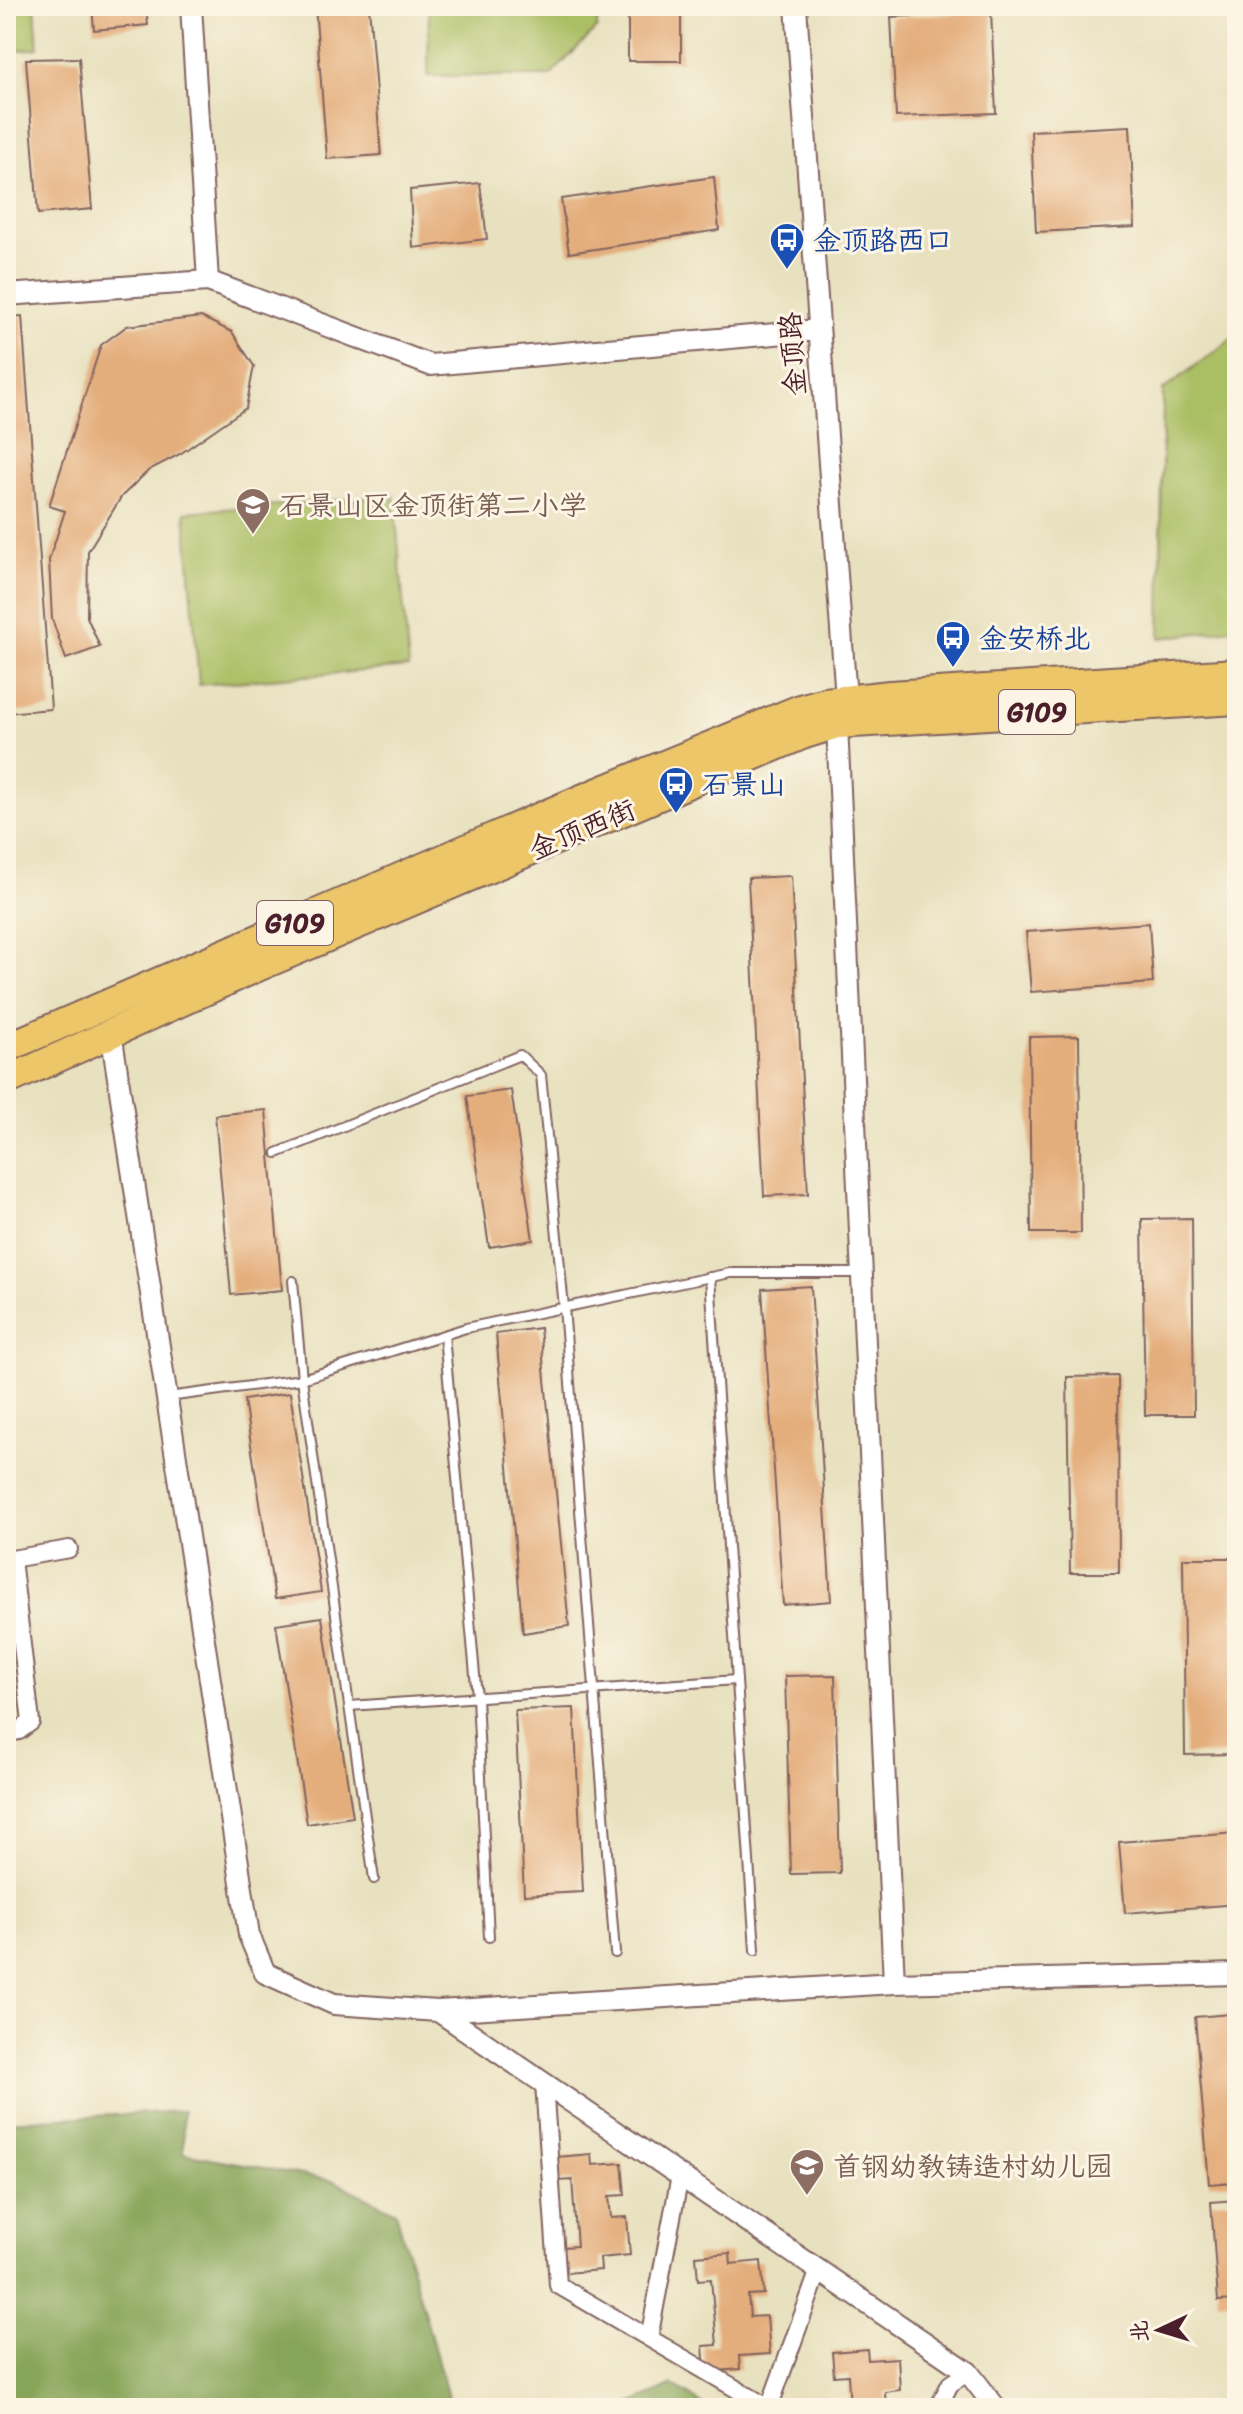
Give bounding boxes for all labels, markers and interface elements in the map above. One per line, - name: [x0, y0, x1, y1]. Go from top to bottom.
- place label: 金顶路西口: [813, 216, 953, 265]
- bus stop icon: 金顶路西口: [768, 221, 806, 271]
- street label: 金顶路: [765, 310, 820, 398]
- place label: 石景山区金顶街第二小学: [279, 481, 587, 530]
- school or university icon: 石景山区金顶街第二小学: [234, 486, 272, 536]
- place label: 金安桥北: [979, 614, 1091, 663]
- bus stop icon: 金安桥北: [934, 619, 972, 669]
- road number: G109: [999, 690, 1075, 734]
- place label: 石景山: [702, 760, 786, 809]
- bus stop icon: 石景山: [657, 765, 695, 815]
- street label: 金顶西街: [521, 785, 643, 874]
- road number: G109: [257, 901, 333, 945]
- place label: 首钢幼教铸造村幼儿园: [833, 2142, 1113, 2191]
- school or university icon: 首钢幼教铸造村幼儿园: [788, 2147, 826, 2197]
- north arrow: [1119, 2290, 1199, 2370]
- text: 北: [1119, 2319, 1160, 2344]

